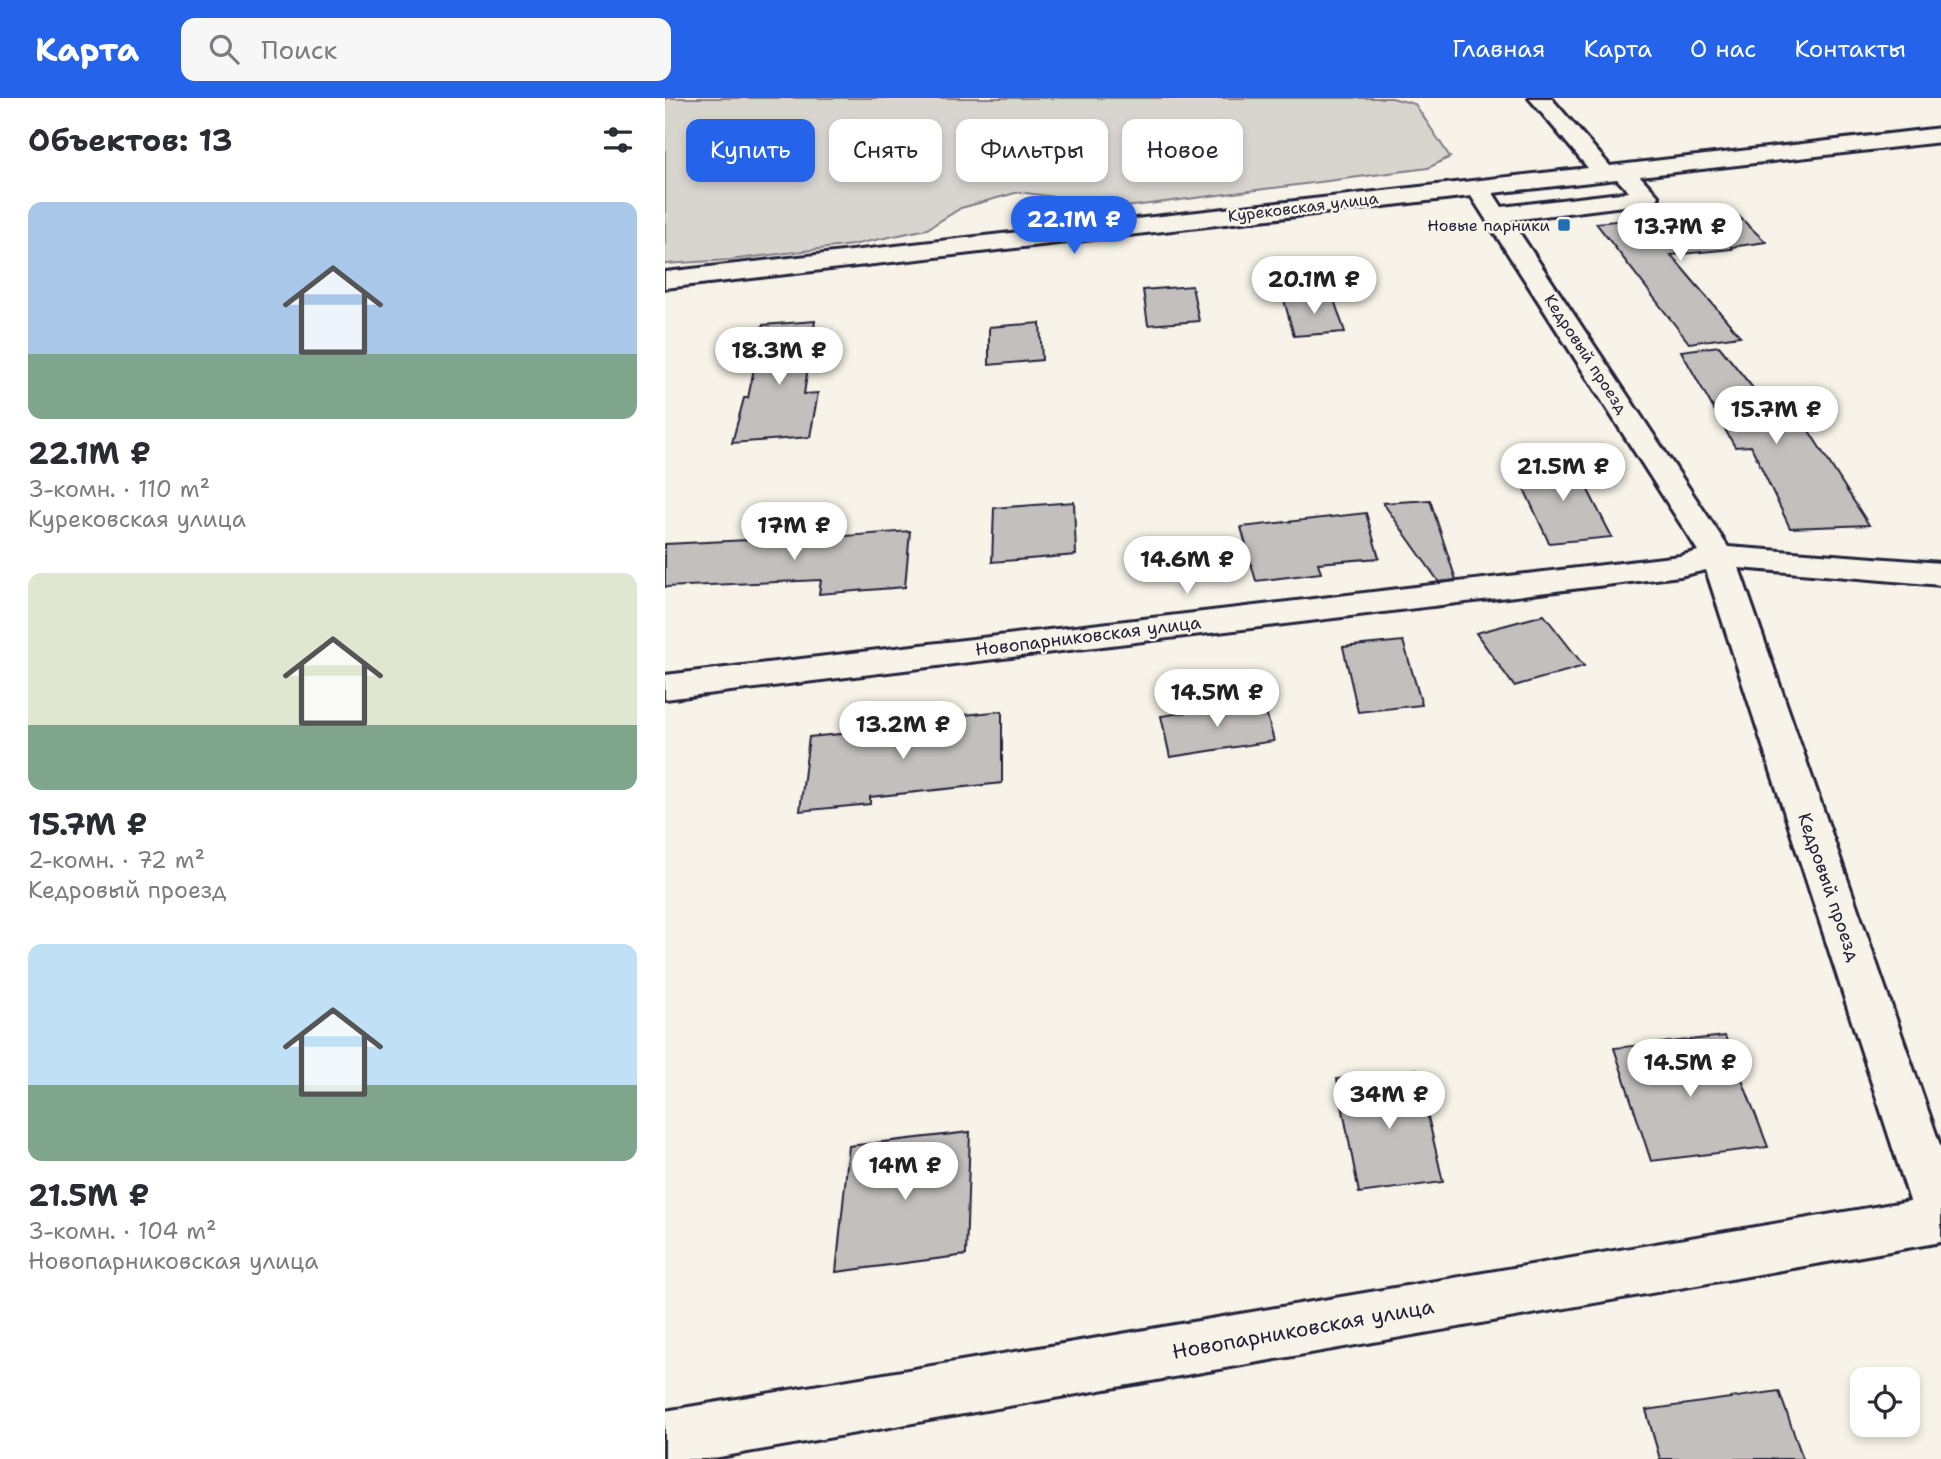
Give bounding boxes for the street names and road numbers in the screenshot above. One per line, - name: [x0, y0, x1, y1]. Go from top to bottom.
- street label: Курековская улица: [1226, 187, 1380, 227]
- street label: Кедровый проезд: [1540, 290, 1632, 418]
- street label: Новопарниковская улица: [974, 610, 1202, 662]
- street label: Кедровый проезд: [1792, 810, 1866, 965]
- street label: Новопарниковская улица: [1170, 1292, 1436, 1366]

